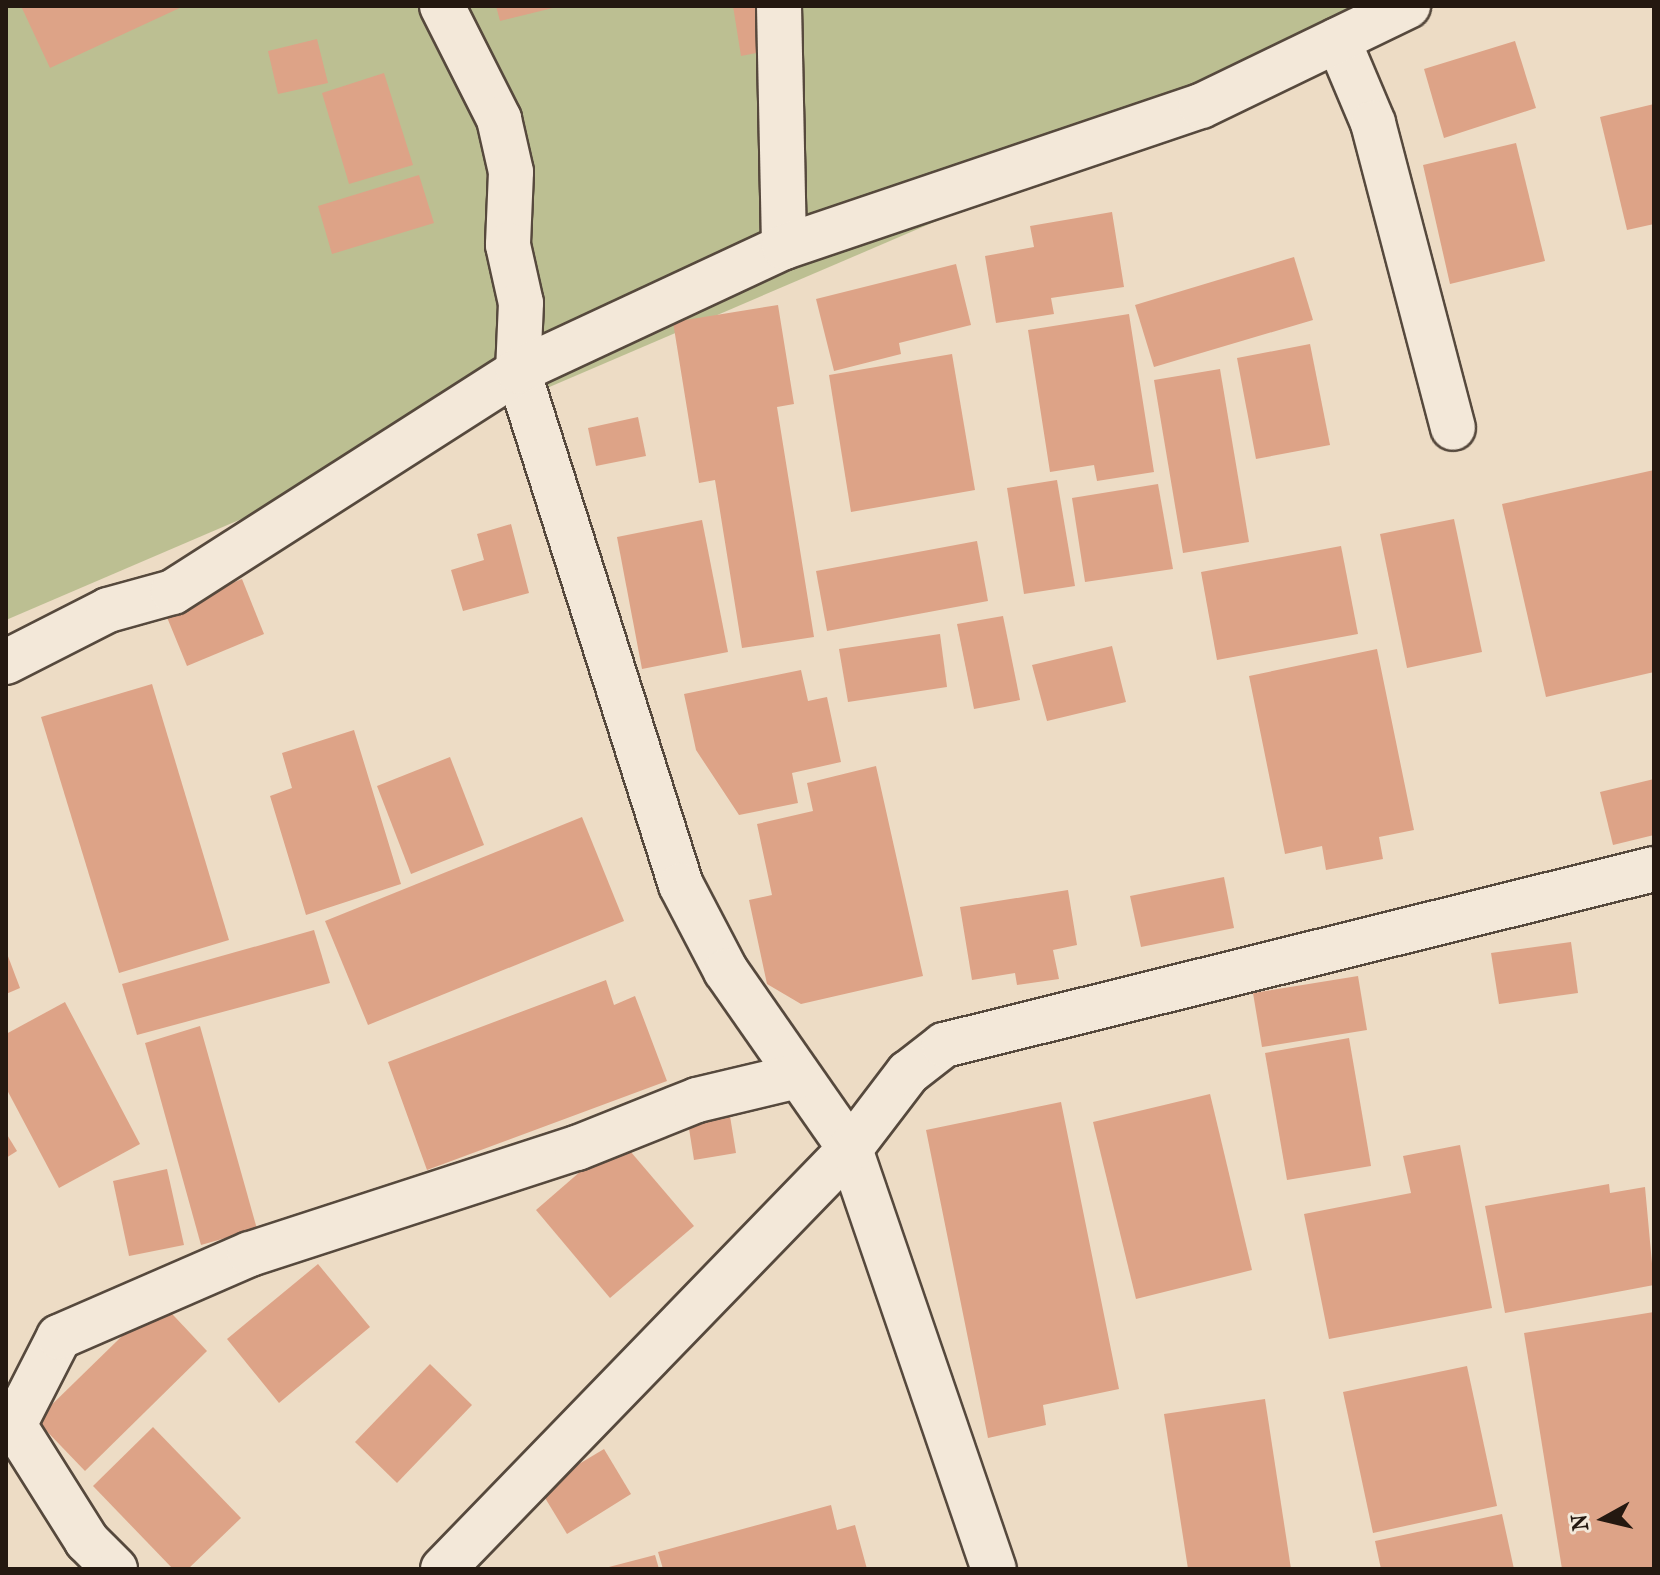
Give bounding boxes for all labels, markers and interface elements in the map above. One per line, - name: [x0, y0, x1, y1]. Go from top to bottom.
- north arrow: [1564, 1479, 1644, 1559]
- text: N: [1566, 1512, 1594, 1532]

